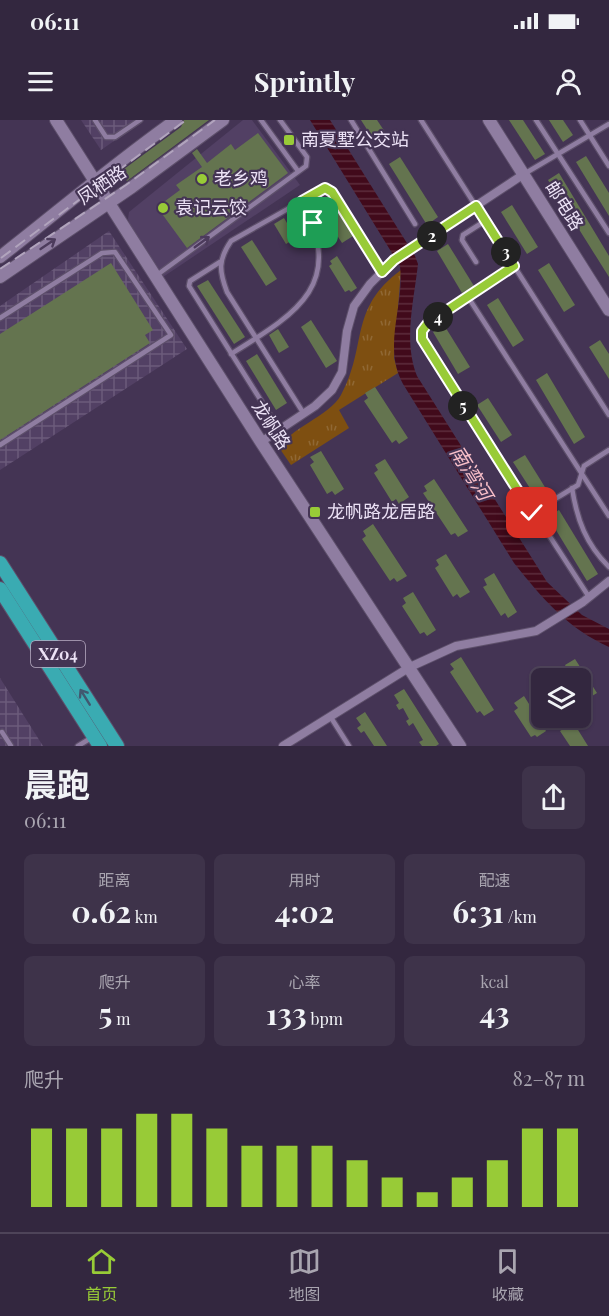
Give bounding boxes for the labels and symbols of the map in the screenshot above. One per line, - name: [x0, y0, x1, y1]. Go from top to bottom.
- place label: 南夏墅公交站: [301, 127, 409, 151]
- marker: 南夏墅公交站: [282, 133, 296, 147]
- street label: 凤栖路: [72, 159, 131, 209]
- place label: 老乡鸡: [214, 166, 268, 190]
- marker: 老乡鸡: [195, 172, 209, 186]
- street label: 邮电路: [540, 176, 589, 235]
- place label: 袁记云饺: [175, 195, 247, 219]
- pin: [287, 197, 338, 248]
- marker: 袁记云饺: [156, 201, 170, 215]
- pin: 2: [417, 221, 447, 251]
- one-way arrow: [194, 235, 210, 248]
- one-way arrow: [40, 237, 57, 250]
- pin: 3: [491, 237, 521, 267]
- pin: 4: [423, 302, 453, 332]
- pin: 5: [448, 391, 478, 421]
- street label: 龙帆路: [247, 395, 297, 454]
- water label: 南湾河: [445, 440, 502, 508]
- pin: [506, 487, 557, 538]
- place label: 龙帆路龙居路: [327, 499, 435, 523]
- marker: 龙帆路龙居路: [308, 505, 322, 519]
- road number: XZ04: [31, 641, 85, 667]
- one-way arrow: [79, 688, 92, 705]

